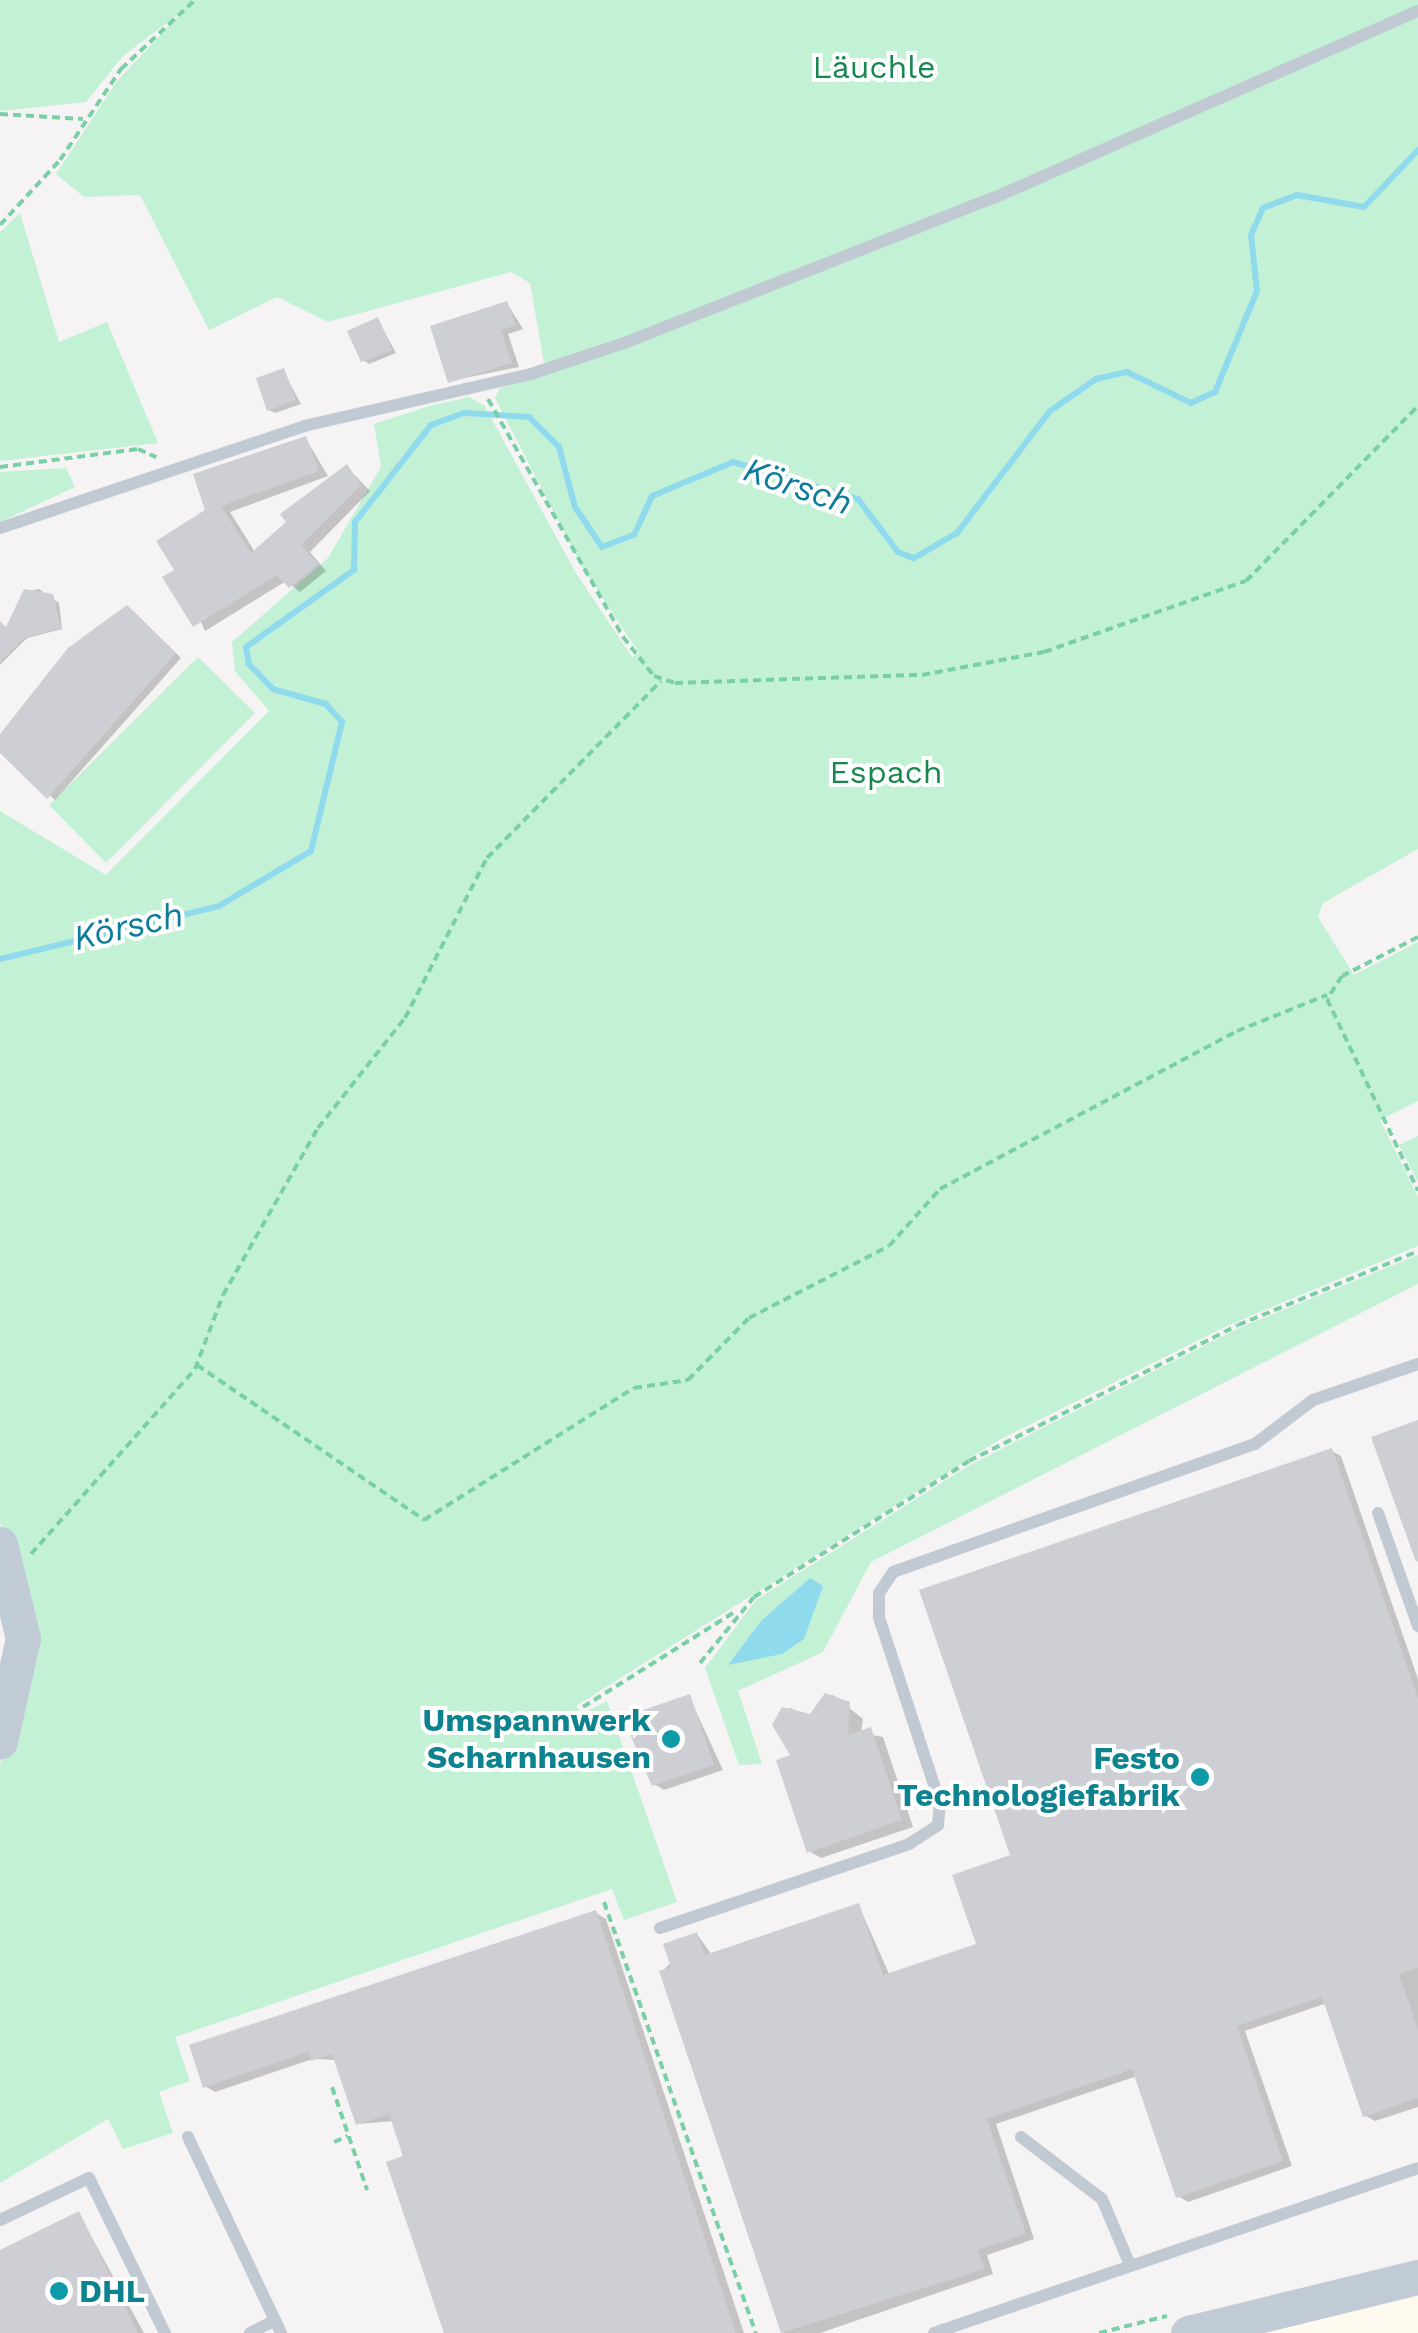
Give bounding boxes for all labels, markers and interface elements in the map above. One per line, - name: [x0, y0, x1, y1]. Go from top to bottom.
- park label: Läuchle: [813, 48, 935, 86]
- water label: Körsch: [738, 448, 858, 524]
- park label: Espach: [829, 753, 943, 791]
- water label: Körsch: [69, 893, 187, 959]
- place label: Umspannwerk Scharnhausen: [423, 1702, 651, 1777]
- marker: Umspannwerk Scharnhausen: [660, 1728, 682, 1750]
- place label: Festo Technologiefabrik: [897, 1740, 1180, 1815]
- marker: Festo Technologiefabrik: [1189, 1766, 1211, 1788]
- place label: DHL: [79, 2272, 145, 2310]
- marker: DHL: [48, 2280, 70, 2302]

